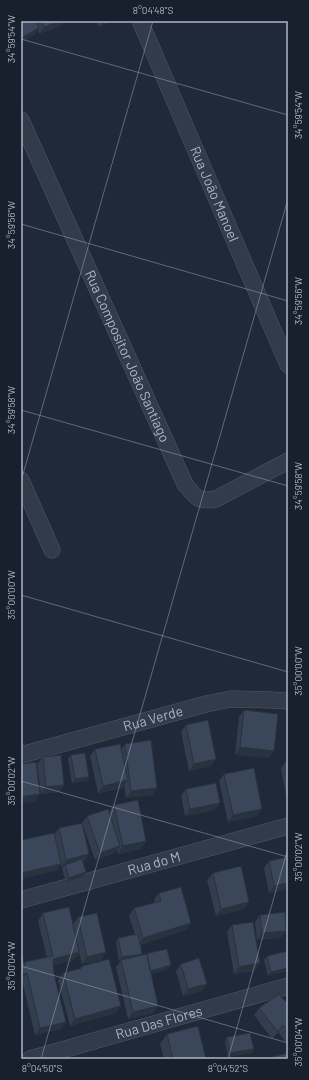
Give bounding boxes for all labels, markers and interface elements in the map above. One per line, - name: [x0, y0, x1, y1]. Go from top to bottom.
- text: 8°04'48"S: [133, 4, 173, 16]
- text: 34°59'54"W: [5, 15, 17, 63]
- text: 34°59'54"W: [292, 91, 304, 139]
- street label: Rua João Manoel: [187, 143, 243, 244]
- text: 34°59'56"W: [5, 201, 17, 249]
- street label: Rua Compositor João Santiago: [82, 267, 174, 445]
- text: 34°59'56"W: [292, 277, 304, 325]
- text: 34°59'58"W: [5, 386, 17, 434]
- text: 34°59'58"W: [292, 462, 304, 510]
- text: 35°00'00"W: [5, 570, 17, 620]
- text: 35°00'00"W: [292, 646, 304, 696]
- street label: Rua Verde: [121, 702, 185, 734]
- text: 35°00'02"W: [5, 756, 17, 806]
- text: 35°00'02"W: [292, 832, 304, 882]
- street label: Rua do M: [125, 847, 182, 878]
- text: 35°00'04"W: [5, 941, 17, 991]
- street label: Rua Das Flores: [114, 1002, 204, 1042]
- text: 35°00'04"W: [292, 1017, 304, 1067]
- text: 8°04'50"S: [22, 1062, 62, 1074]
- text: 8°04'52"S: [208, 1062, 248, 1074]

